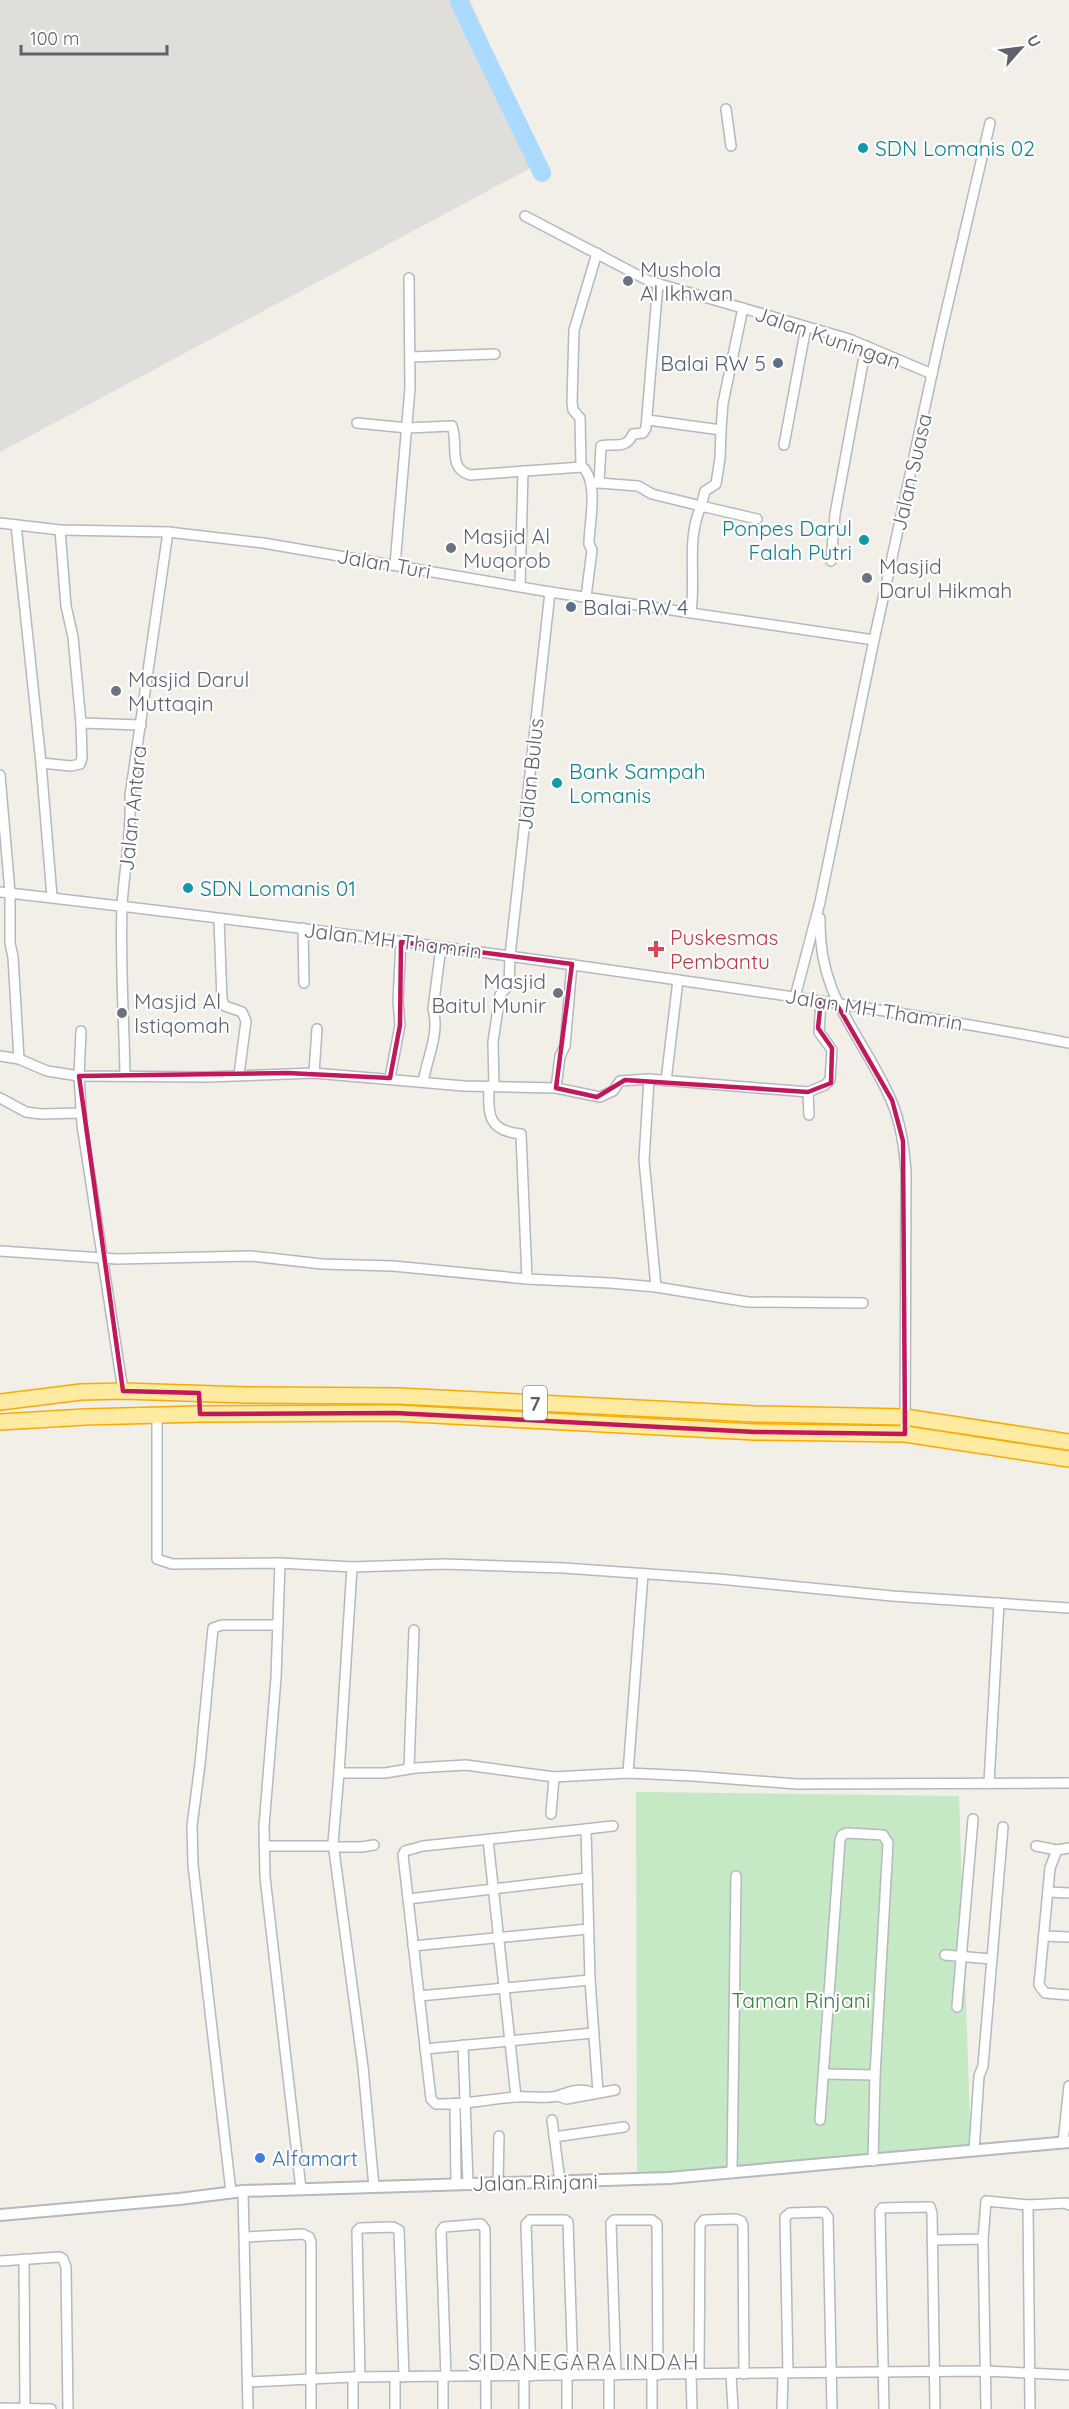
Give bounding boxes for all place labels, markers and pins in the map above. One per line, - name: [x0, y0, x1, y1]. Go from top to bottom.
- place label: SDN Lomanis 02: [875, 135, 1035, 161]
- marker: SDN Lomanis 02: [856, 141, 870, 155]
- place label: Mushola Al Ikhwan: [640, 256, 733, 306]
- marker: Mushola Al Ikhwan: [621, 274, 635, 288]
- place label: Balai RW 5: [660, 350, 766, 376]
- marker: Balai RW 5: [771, 356, 785, 370]
- place label: Ponpes Darul Falah Putri: [722, 515, 852, 565]
- place label: Masjid Al Muqorob: [463, 523, 551, 573]
- marker: Ponpes Darul Falah Putri: [857, 533, 871, 547]
- marker: Masjid Al Muqorob: [444, 541, 458, 555]
- place label: Masjid Darul Hikmah: [879, 553, 1012, 603]
- marker: Masjid Darul Hikmah: [860, 571, 874, 585]
- place label: Balai RW 4: [583, 594, 688, 620]
- marker: Balai RW 4: [564, 600, 578, 614]
- place label: Masjid Darul Muttaqin: [128, 666, 249, 716]
- marker: Masjid Darul Muttaqin: [109, 684, 123, 698]
- place label: Bank Sampah Lomanis: [569, 758, 706, 808]
- marker: Bank Sampah Lomanis: [550, 776, 564, 790]
- place label: SDN Lomanis 01: [200, 875, 356, 901]
- marker: SDN Lomanis 01: [181, 881, 195, 895]
- place label: Puskesmas Pembantu: [670, 924, 778, 974]
- marker: Puskesmas Pembantu: [647, 940, 665, 958]
- place label: Masjid Baitul Munir: [431, 968, 546, 1018]
- marker: Masjid Baitul Munir: [551, 986, 565, 1000]
- place label: Masjid Al Istiqomah: [134, 988, 230, 1038]
- marker: Masjid Al Istiqomah: [115, 1006, 129, 1020]
- place label: Alfamart: [272, 2145, 358, 2171]
- marker: Alfamart: [253, 2151, 267, 2165]

